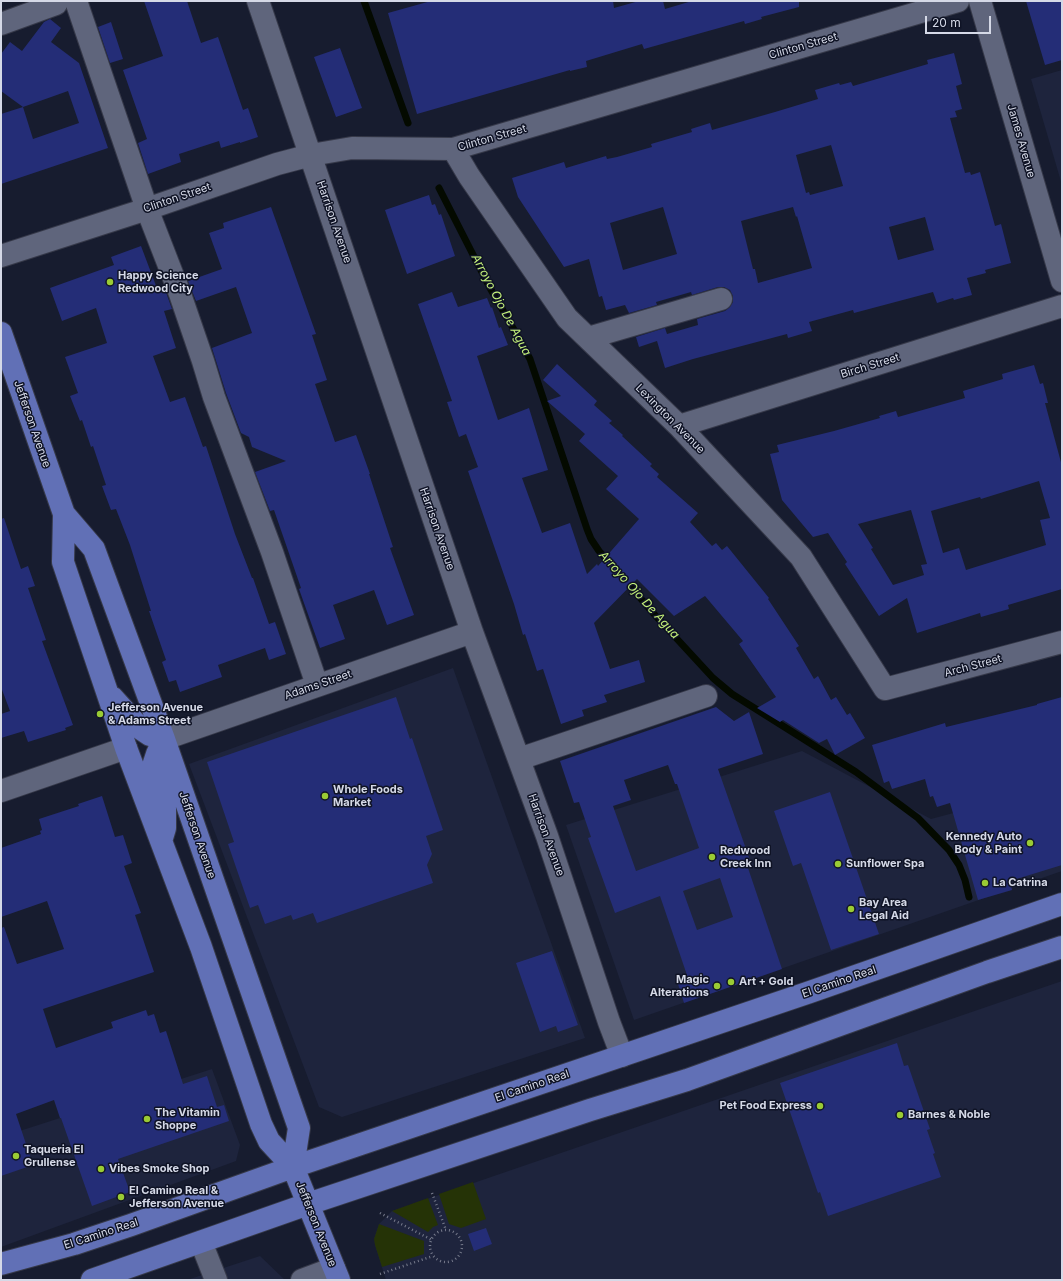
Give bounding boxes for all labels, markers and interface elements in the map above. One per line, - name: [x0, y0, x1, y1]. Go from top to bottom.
- scale bar: [927, 8, 993, 34]
- text: 20 m: [932, 15, 961, 30]
- street label: Clinton Street: [767, 30, 839, 62]
- street label: James Avenue: [1004, 103, 1038, 179]
- street label: Clinton Street: [456, 122, 528, 154]
- street label: Harrison Avenue: [314, 179, 354, 265]
- street label: Clinton Street: [141, 180, 213, 216]
- water label: Arroyo Ojo De Agua: [468, 252, 534, 358]
- place label: Happy Science Redwood City: [118, 269, 199, 295]
- marker: Happy Science Redwood City: [105, 277, 115, 287]
- street label: Birch Street: [839, 351, 901, 381]
- street label: Jefferson Avenue: [11, 379, 53, 469]
- street label: Lexington Avenue: [633, 382, 707, 456]
- street label: Harrison Avenue: [417, 486, 457, 572]
- water label: Arroyo Ojo De Agua: [596, 548, 682, 642]
- street label: Arch Street: [943, 652, 1003, 680]
- street label: Adams Street: [283, 667, 353, 703]
- place label: Jefferson Avenue & Adams Street: [108, 701, 203, 727]
- marker: Jefferson Avenue & Adams Street: [95, 709, 105, 719]
- place label: Whole Foods Market: [333, 783, 403, 809]
- street label: Jefferson Avenue: [176, 790, 218, 880]
- marker: Whole Foods Market: [320, 791, 330, 801]
- street label: Harrison Avenue: [525, 792, 567, 878]
- place label: Kennedy Auto Body & Paint: [946, 830, 1022, 856]
- marker: Kennedy Auto Body & Paint: [1025, 838, 1035, 848]
- place label: Redwood Creek Inn: [720, 844, 771, 870]
- marker: Redwood Creek Inn: [707, 852, 717, 862]
- place label: Sunflower Spa: [846, 857, 924, 871]
- marker: Sunflower Spa: [833, 859, 843, 869]
- place label: La Catrina: [993, 876, 1048, 890]
- marker: La Catrina: [980, 878, 990, 888]
- place label: Bay Area Legal Aid: [859, 896, 909, 922]
- marker: Bay Area Legal Aid: [846, 904, 856, 914]
- street label: El Camino Real: [800, 963, 878, 1001]
- place label: Magic Alterations: [650, 973, 709, 999]
- place label: Art + Gold: [739, 975, 794, 989]
- marker: Art + Gold: [726, 977, 736, 987]
- marker: Magic Alterations: [712, 981, 722, 991]
- street label: El Camino Real: [493, 1067, 571, 1105]
- place label: Pet Food Express: [720, 1099, 812, 1113]
- marker: Pet Food Express: [815, 1101, 825, 1111]
- place label: The Vitamin Shoppe: [155, 1106, 220, 1132]
- place label: Barnes & Noble: [908, 1108, 990, 1122]
- marker: Barnes & Noble: [895, 1110, 905, 1120]
- marker: The Vitamin Shoppe: [142, 1114, 152, 1124]
- place label: Taqueria El Grullense: [24, 1143, 83, 1169]
- marker: Taqueria El Grullense: [11, 1151, 21, 1161]
- place label: Vibes Smoke Shop: [109, 1162, 209, 1176]
- marker: Vibes Smoke Shop: [96, 1164, 106, 1174]
- street label: Jefferson Avenue: [293, 1179, 339, 1269]
- place label: El Camino Real & Jefferson Avenue: [129, 1184, 224, 1210]
- marker: El Camino Real & Jefferson Avenue: [116, 1192, 126, 1202]
- street label: El Camino Real: [62, 1216, 140, 1252]

